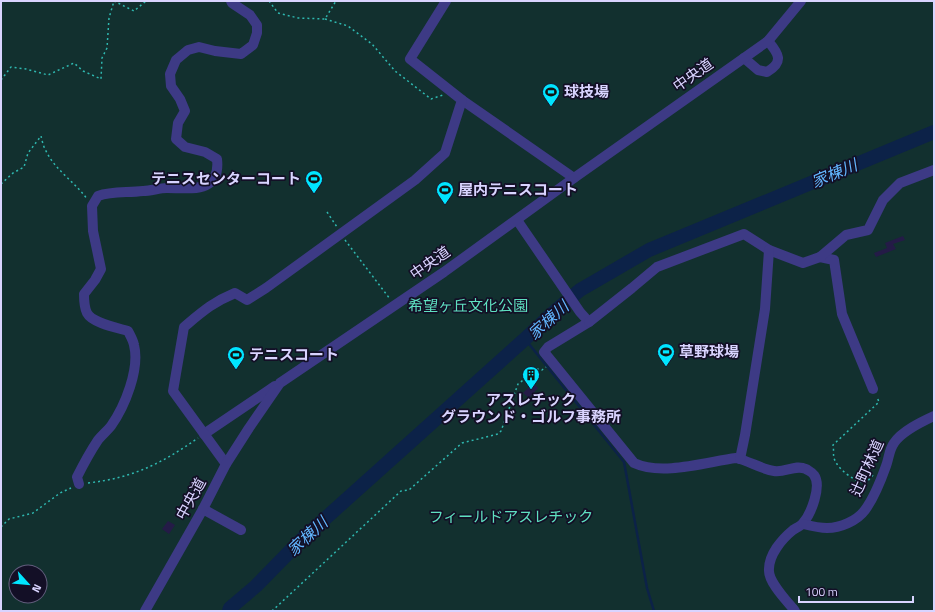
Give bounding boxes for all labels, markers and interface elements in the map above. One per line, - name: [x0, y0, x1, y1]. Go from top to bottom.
- street label: 中央道: [668, 52, 718, 97]
- place label: 球技場: [564, 80, 609, 103]
- sports icon: 球技場: [541, 82, 561, 107]
- water label: 家棟川: [807, 152, 863, 193]
- place label: テニスセンターコート: [151, 167, 301, 190]
- sports icon: テニスセンターコート: [304, 169, 324, 194]
- place label: 屋内テニスコート: [458, 178, 578, 201]
- sports icon: 屋内テニスコート: [435, 180, 455, 205]
- street label: 中央道: [405, 240, 455, 285]
- park label: 希望ヶ丘文化公園: [408, 294, 528, 317]
- water label: 家棟川: [522, 294, 575, 345]
- place label: 草野球場: [679, 340, 739, 363]
- sports icon: 草野球場: [656, 342, 676, 367]
- place label: テニスコート: [249, 343, 339, 366]
- sports icon: テニスコート: [226, 345, 246, 370]
- building icon: アスレチック グラウンド・ゴルフ事務所: [521, 365, 541, 390]
- place label: アスレチック グラウンド・ゴルフ事務所: [441, 388, 621, 428]
- street label: 辻町林道: [844, 436, 889, 500]
- street label: 中央道: [170, 473, 212, 524]
- park label: フィールドアスレチック: [429, 505, 593, 528]
- water label: 家棟川: [281, 509, 334, 561]
- north arrow: [8, 564, 48, 604]
- scale bar: [799, 578, 913, 604]
- text: N: [28, 582, 46, 596]
- text: 100 m: [805, 582, 838, 601]

